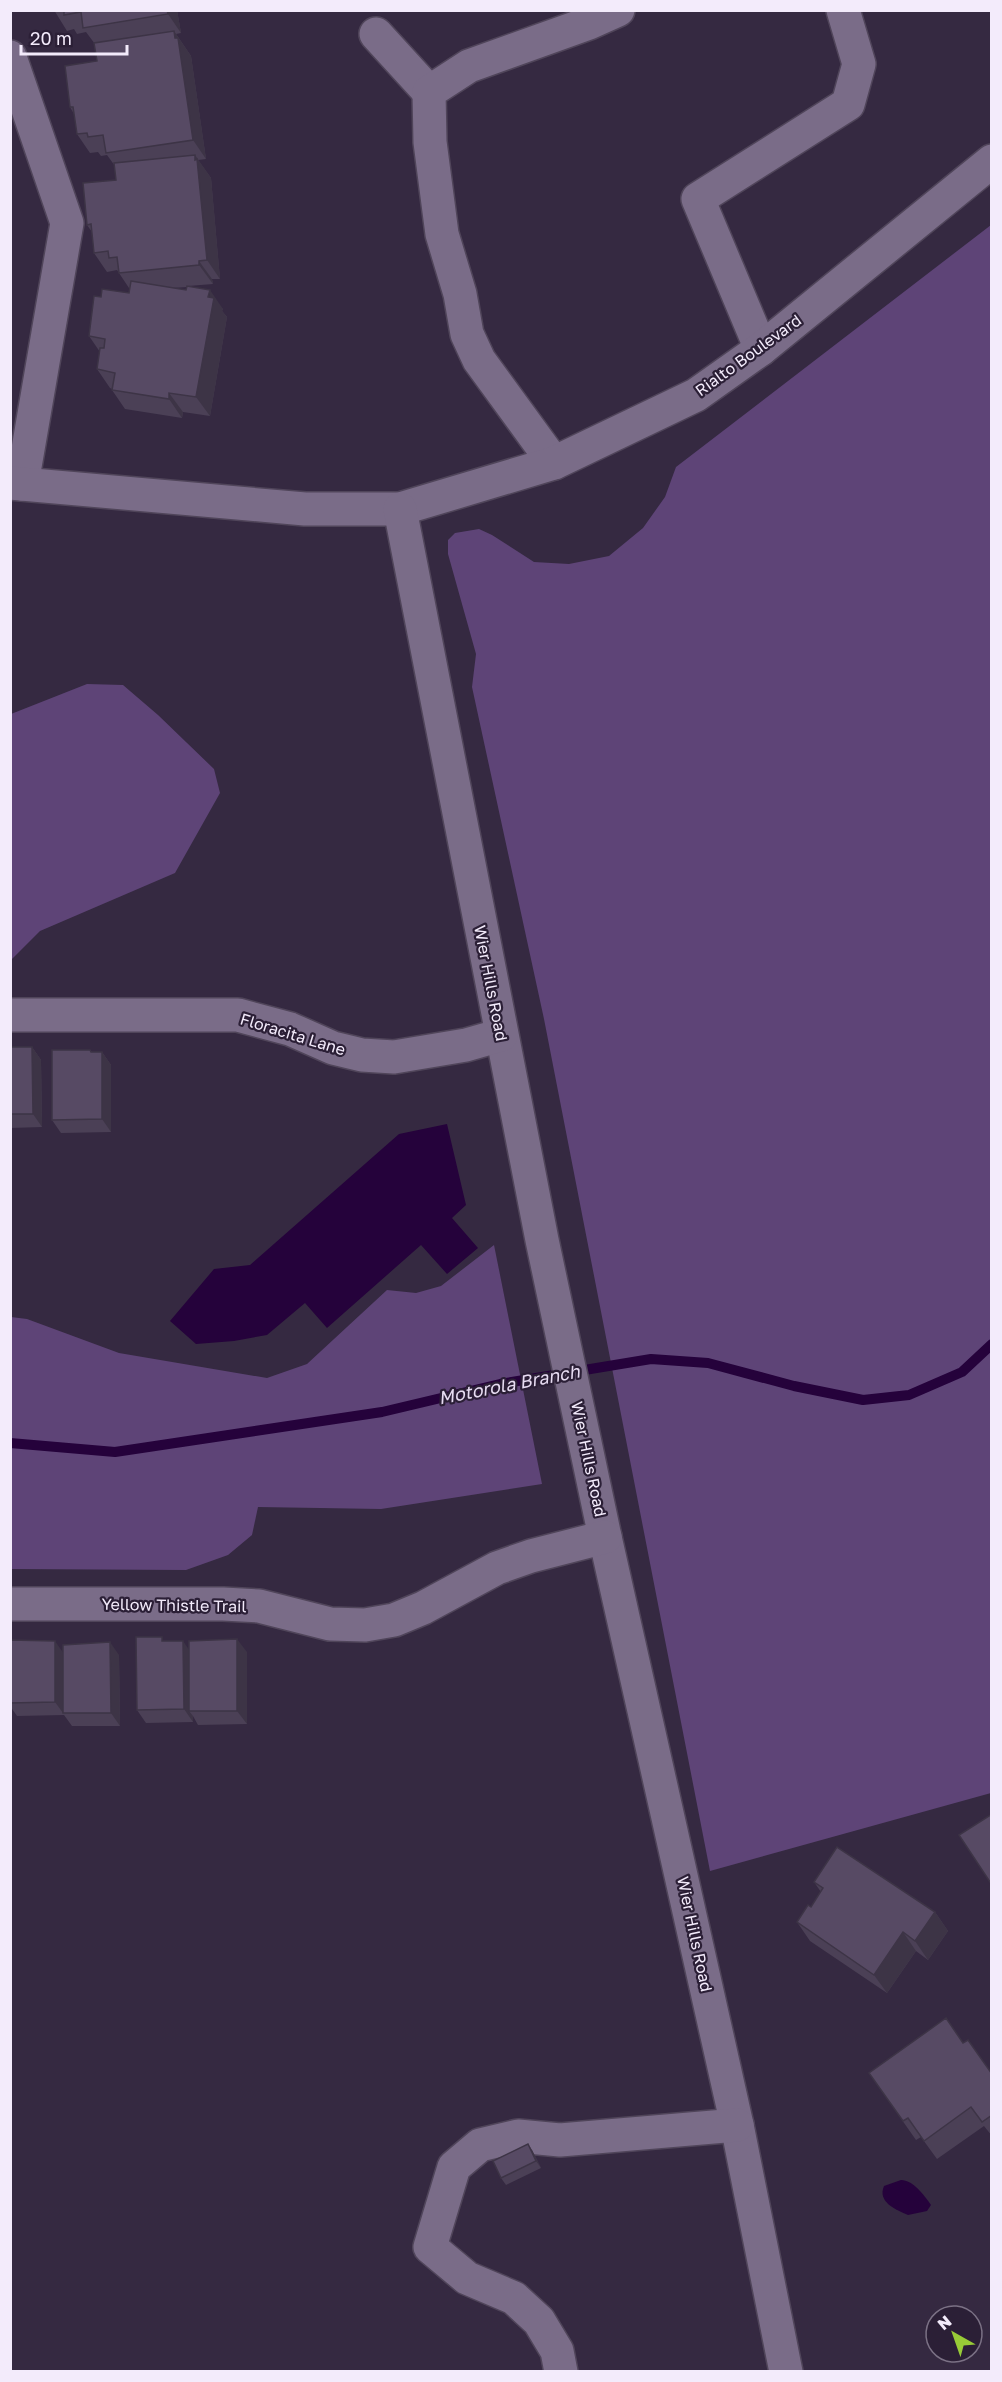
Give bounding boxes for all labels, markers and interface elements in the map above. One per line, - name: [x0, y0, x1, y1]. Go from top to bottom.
- scale bar: [21, 18, 128, 56]
- text: 20 m: [30, 27, 72, 49]
- street label: Rialto Boulevard: [691, 310, 805, 400]
- street label: Wier Hills Road: [470, 923, 512, 1043]
- street label: Floracita Lane: [238, 1008, 348, 1060]
- water label: Motorola Branch: [436, 1359, 582, 1408]
- street label: Wier Hills Road: [567, 1399, 611, 1519]
- street label: Yellow Thistle Trail: [101, 1594, 247, 1616]
- street label: Wier Hills Road: [673, 1874, 717, 1994]
- north arrow: [924, 2304, 984, 2364]
- text: N: [933, 2311, 955, 2334]

